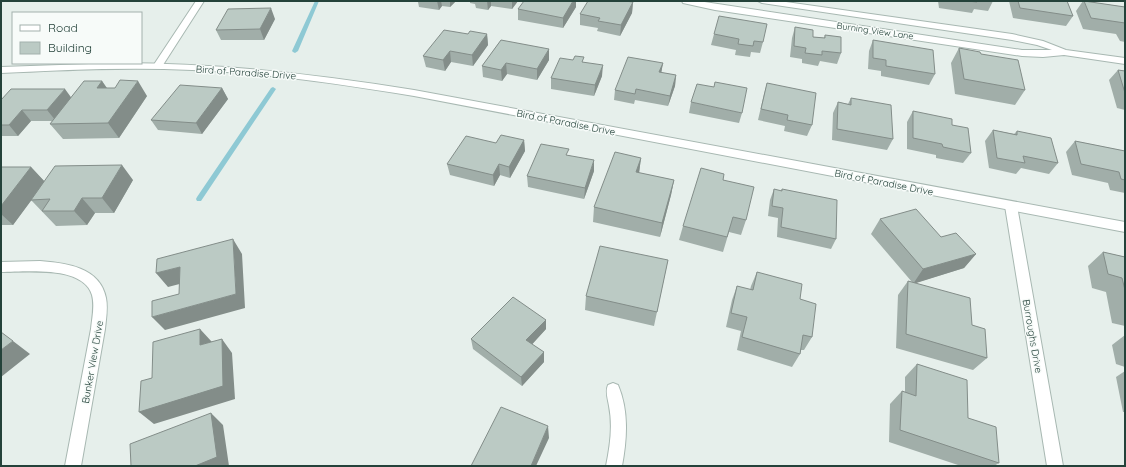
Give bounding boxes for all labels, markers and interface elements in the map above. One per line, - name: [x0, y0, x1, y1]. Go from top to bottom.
- legend: [12, 12, 142, 64]
- text: Road: [48, 20, 78, 35]
- street label: Burning View Lane: [836, 20, 914, 41]
- text: Building: [48, 40, 92, 55]
- street label: Bird of Paradise Drive: [195, 63, 297, 83]
- street label: Bird of Paradise Drive: [515, 107, 617, 139]
- street label: Bird of Paradise Drive: [833, 167, 935, 199]
- street label: Burroughs Drive: [1020, 298, 1045, 374]
- street label: Bunker View Drive: [79, 319, 106, 405]

